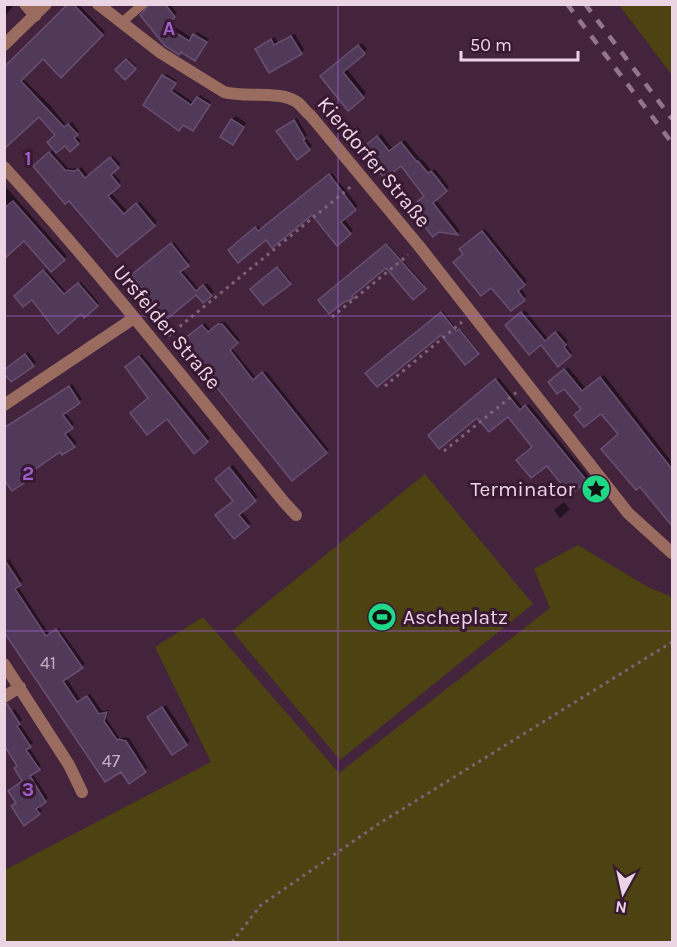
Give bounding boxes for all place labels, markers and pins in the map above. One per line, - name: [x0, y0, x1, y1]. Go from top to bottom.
- place icon: Terminator: [580, 473, 612, 505]
- place label: Terminator: [471, 477, 575, 501]
- sports icon: Ascheplatz: [366, 601, 398, 633]
- place label: Ascheplatz: [403, 605, 508, 629]

